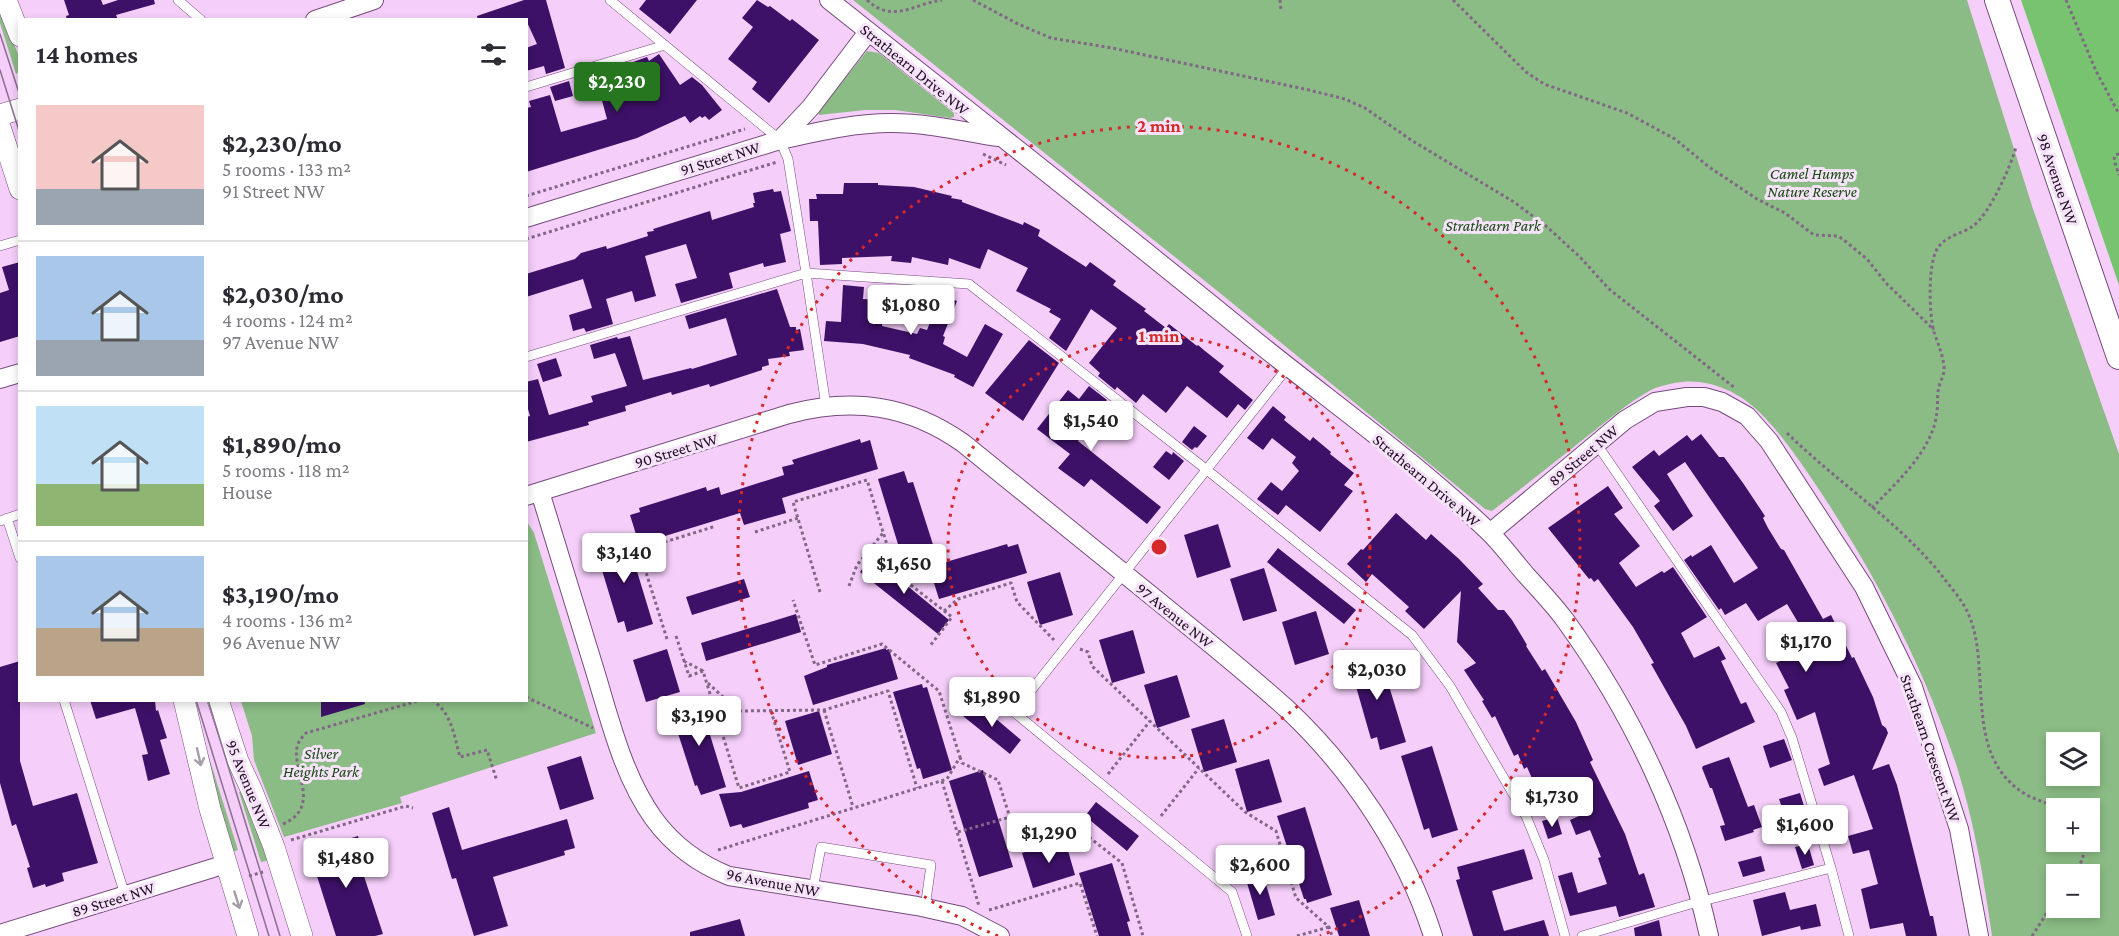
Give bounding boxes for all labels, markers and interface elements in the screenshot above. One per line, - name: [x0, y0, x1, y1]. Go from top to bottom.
- street label: Strathearn Drive NW: [857, 21, 972, 118]
- icon: filters: [477, 38, 510, 71]
- text: 14 homes: [36, 40, 138, 69]
- pin: $2,230: [568, 62, 666, 113]
- text: $2,230: [588, 70, 646, 92]
- text: 2 min: [1137, 116, 1181, 136]
- icon: home: [84, 129, 156, 201]
- text: $2,230/mo: [222, 129, 342, 158]
- street label: 98 Avenue NW: [2034, 131, 2081, 227]
- street label: 91 Street NW: [678, 138, 762, 179]
- text: 5 rooms · 133 m²: [222, 158, 351, 180]
- park label: Camel Humps Nature Reserve: [1767, 165, 1857, 200]
- text: 91 Street NW: [222, 180, 325, 202]
- park label: Strathearn Park: [1445, 217, 1542, 234]
- icon: home: [84, 280, 156, 352]
- text: $2,030/mo: [222, 280, 344, 309]
- pin: $1,080: [862, 285, 960, 336]
- text: $1,080: [882, 293, 940, 315]
- text: 4 rooms · 124 m²: [222, 309, 353, 331]
- text: 1 min: [1139, 326, 1180, 346]
- text: 97 Avenue NW: [222, 331, 339, 353]
- pin: $1,540: [1042, 401, 1140, 452]
- text: $1,540: [1063, 409, 1119, 431]
- street label: 89 Street NW: [1545, 421, 1622, 489]
- icon: home: [84, 430, 156, 502]
- text: $1,890/mo: [222, 430, 341, 459]
- street label: 90 Street NW: [633, 430, 720, 471]
- street label: Strathearn Drive NW: [1370, 431, 1484, 530]
- text: 5 rooms · 118 m²: [222, 459, 350, 481]
- text: House: [222, 481, 272, 503]
- pin: $3,140: [575, 533, 673, 584]
- centre of rings: [1149, 537, 1169, 557]
- text: $3,140: [596, 541, 652, 563]
- pin: $1,650: [855, 544, 953, 595]
- text: $1,650: [876, 552, 932, 574]
- street label: 97 Avenue NW: [1133, 579, 1217, 652]
- icon: home: [84, 580, 156, 652]
- text: $3,190/mo: [222, 580, 339, 609]
- text: 4 rooms · 136 m²: [222, 609, 353, 631]
- pin: $1,170: [1757, 622, 1855, 673]
- text: $1,170: [1780, 630, 1832, 652]
- text: 96 Avenue NW: [222, 631, 340, 653]
- pin: $2,030: [1328, 650, 1426, 701]
- text: $2,030: [1347, 658, 1407, 680]
- street label: Strathearn Crescent NW: [1897, 672, 1964, 824]
- pin: $1,890: [943, 677, 1041, 728]
- text: $1,890: [963, 685, 1021, 707]
- pin: $3,190: [650, 696, 748, 747]
- text: $3,190: [671, 704, 727, 726]
- map controls: [2046, 732, 2100, 918]
- button: layers: [2046, 732, 2100, 786]
- street label: 95 Avenue NW: [223, 737, 274, 831]
- park label: Silver Heights Park: [283, 745, 360, 781]
- one-way arrow: [193, 747, 205, 766]
- pin: $1,730: [1503, 777, 1601, 828]
- text: $1,730: [1525, 785, 1579, 807]
- button: +: [2046, 798, 2100, 852]
- pin: $1,600: [1756, 805, 1854, 856]
- pin: $1,290: [1000, 813, 1098, 864]
- text: $1,600: [1776, 813, 1834, 835]
- text: $1,290: [1021, 821, 1077, 843]
- pin: $1,480: [297, 838, 395, 889]
- pin: $2,600: [1211, 845, 1309, 896]
- text: $1,480: [317, 846, 375, 868]
- text: $2,600: [1230, 853, 1290, 875]
- button: −: [2046, 864, 2100, 918]
- street label: 96 Avenue NW: [725, 865, 821, 900]
- street label: 89 Street NW: [70, 879, 157, 920]
- one-way arrow: [232, 890, 243, 909]

